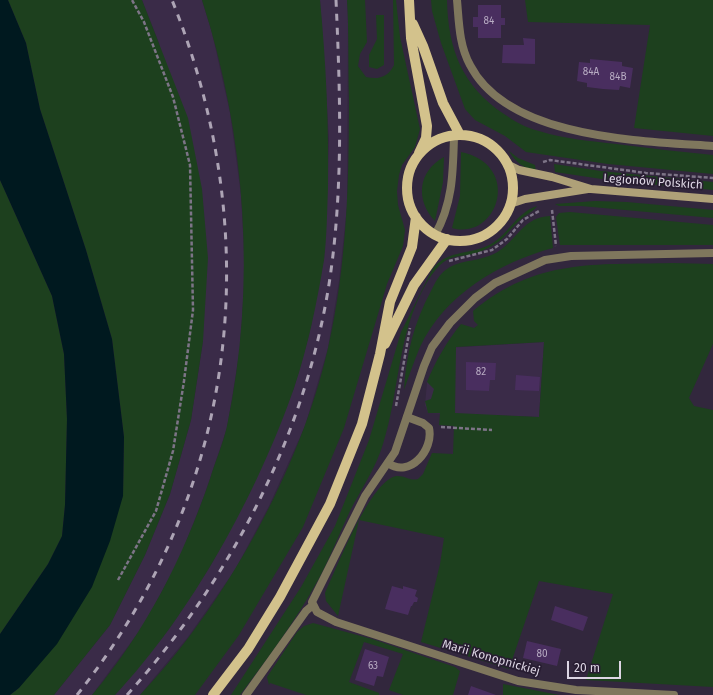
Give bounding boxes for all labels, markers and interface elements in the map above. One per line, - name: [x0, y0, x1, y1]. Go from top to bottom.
- house number: 84: [484, 15, 494, 27]
- house number: 84A: [583, 66, 599, 78]
- house number: 84B: [610, 71, 626, 83]
- street label: Legionów Polskich: [603, 171, 703, 193]
- house number: 82: [476, 366, 486, 378]
- street label: Marii Konopnickiej: [440, 637, 542, 679]
- house number: 80: [536, 648, 548, 660]
- scale bar: [569, 653, 623, 679]
- house number: 63: [368, 660, 378, 672]
- text: 20 m: [574, 661, 600, 675]

